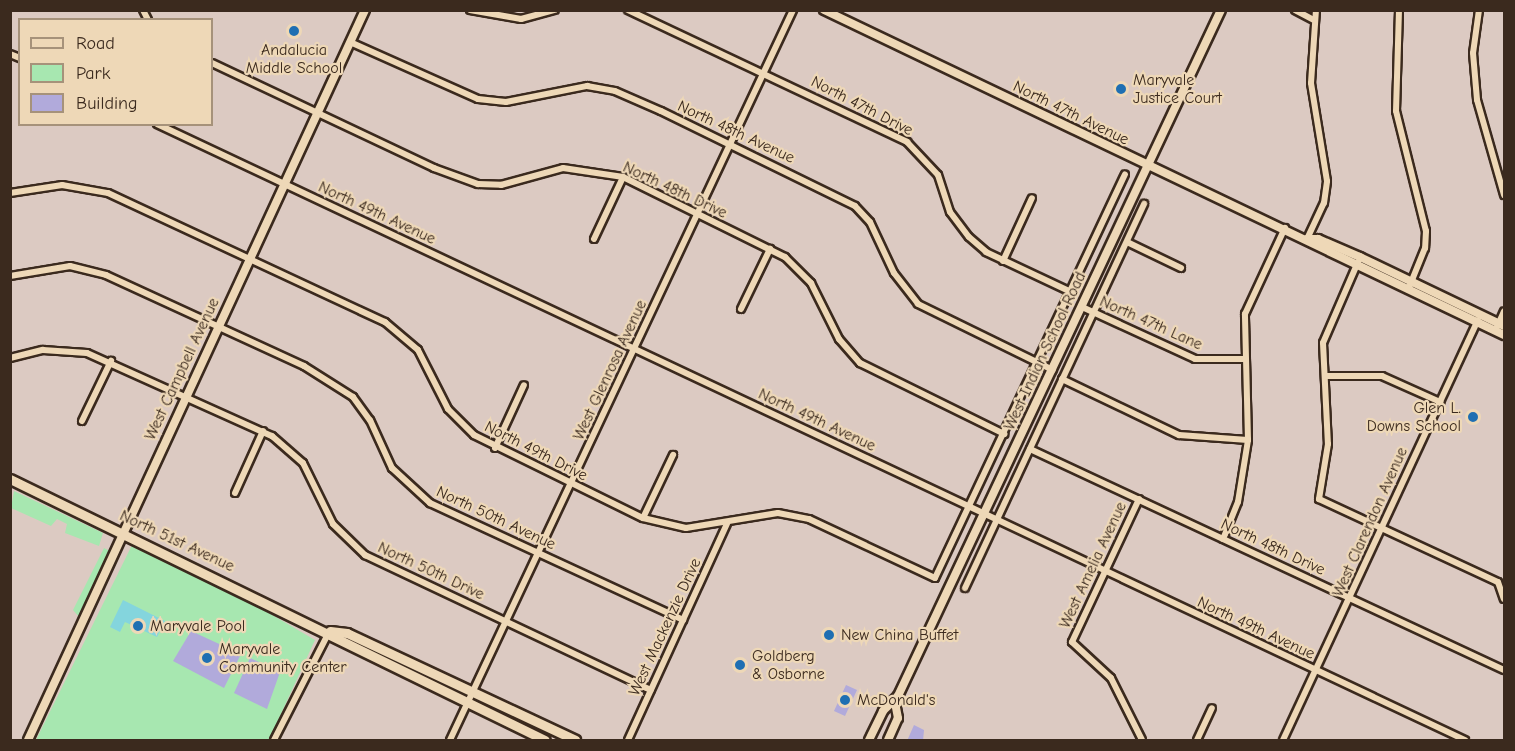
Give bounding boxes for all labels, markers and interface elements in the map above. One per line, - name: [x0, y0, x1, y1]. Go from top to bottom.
- legend: [18, 18, 213, 126]
- marker: Andalucia Middle School: [287, 24, 301, 38]
- text: Road: [76, 33, 115, 54]
- place label: Andalucia Middle School: [246, 40, 342, 78]
- text: Park: [76, 63, 110, 84]
- place label: Maryvale Justice Court: [1133, 70, 1222, 108]
- street label: North 47th Drive: [808, 72, 916, 140]
- street label: North 47th Avenue: [1010, 77, 1132, 149]
- marker: Maryvale Justice Court: [1114, 82, 1128, 96]
- text: Building: [76, 93, 138, 114]
- street label: North 48th Avenue: [674, 96, 798, 168]
- street label: North 48th Drive: [620, 157, 730, 223]
- street label: North 49th Avenue: [315, 177, 439, 249]
- street label: West Indian School Road: [1000, 269, 1090, 433]
- street label: North 47th Lane: [1097, 292, 1205, 354]
- street label: West Campbell Avenue: [141, 295, 223, 443]
- street label: West Glenrosa Avenue: [569, 297, 651, 443]
- street label: North 49th Avenue: [755, 384, 879, 456]
- place label: Glen L. Downs School: [1367, 398, 1461, 436]
- marker: Glen L. Downs School: [1466, 410, 1480, 424]
- street label: North 49th Drive: [481, 417, 591, 485]
- street label: West Clarendon Avenue: [1328, 444, 1412, 600]
- street label: North 50th Avenue: [433, 482, 559, 554]
- street label: West Amelia Avenue: [1055, 499, 1131, 631]
- street label: North 51st Avenue: [117, 506, 237, 576]
- street label: North 48th Drive: [1218, 514, 1328, 580]
- street label: North 50th Drive: [375, 538, 487, 604]
- street label: West Mackenzie Drive: [625, 555, 705, 699]
- street label: North 49th Avenue: [1194, 592, 1318, 664]
- place label: Maryvale Pool: [150, 616, 245, 636]
- marker: Maryvale Pool: [131, 619, 145, 633]
- place label: New China Buffet: [841, 625, 958, 645]
- marker: New China Buffet: [822, 628, 836, 642]
- place label: Maryvale Community Center: [219, 639, 347, 677]
- place label: Goldberg & Osborne: [752, 646, 825, 684]
- marker: Maryvale Community Center: [200, 651, 214, 665]
- marker: Goldberg & Osborne: [733, 658, 747, 672]
- place label: McDonald's: [857, 690, 936, 710]
- marker: McDonald's: [838, 693, 852, 707]

